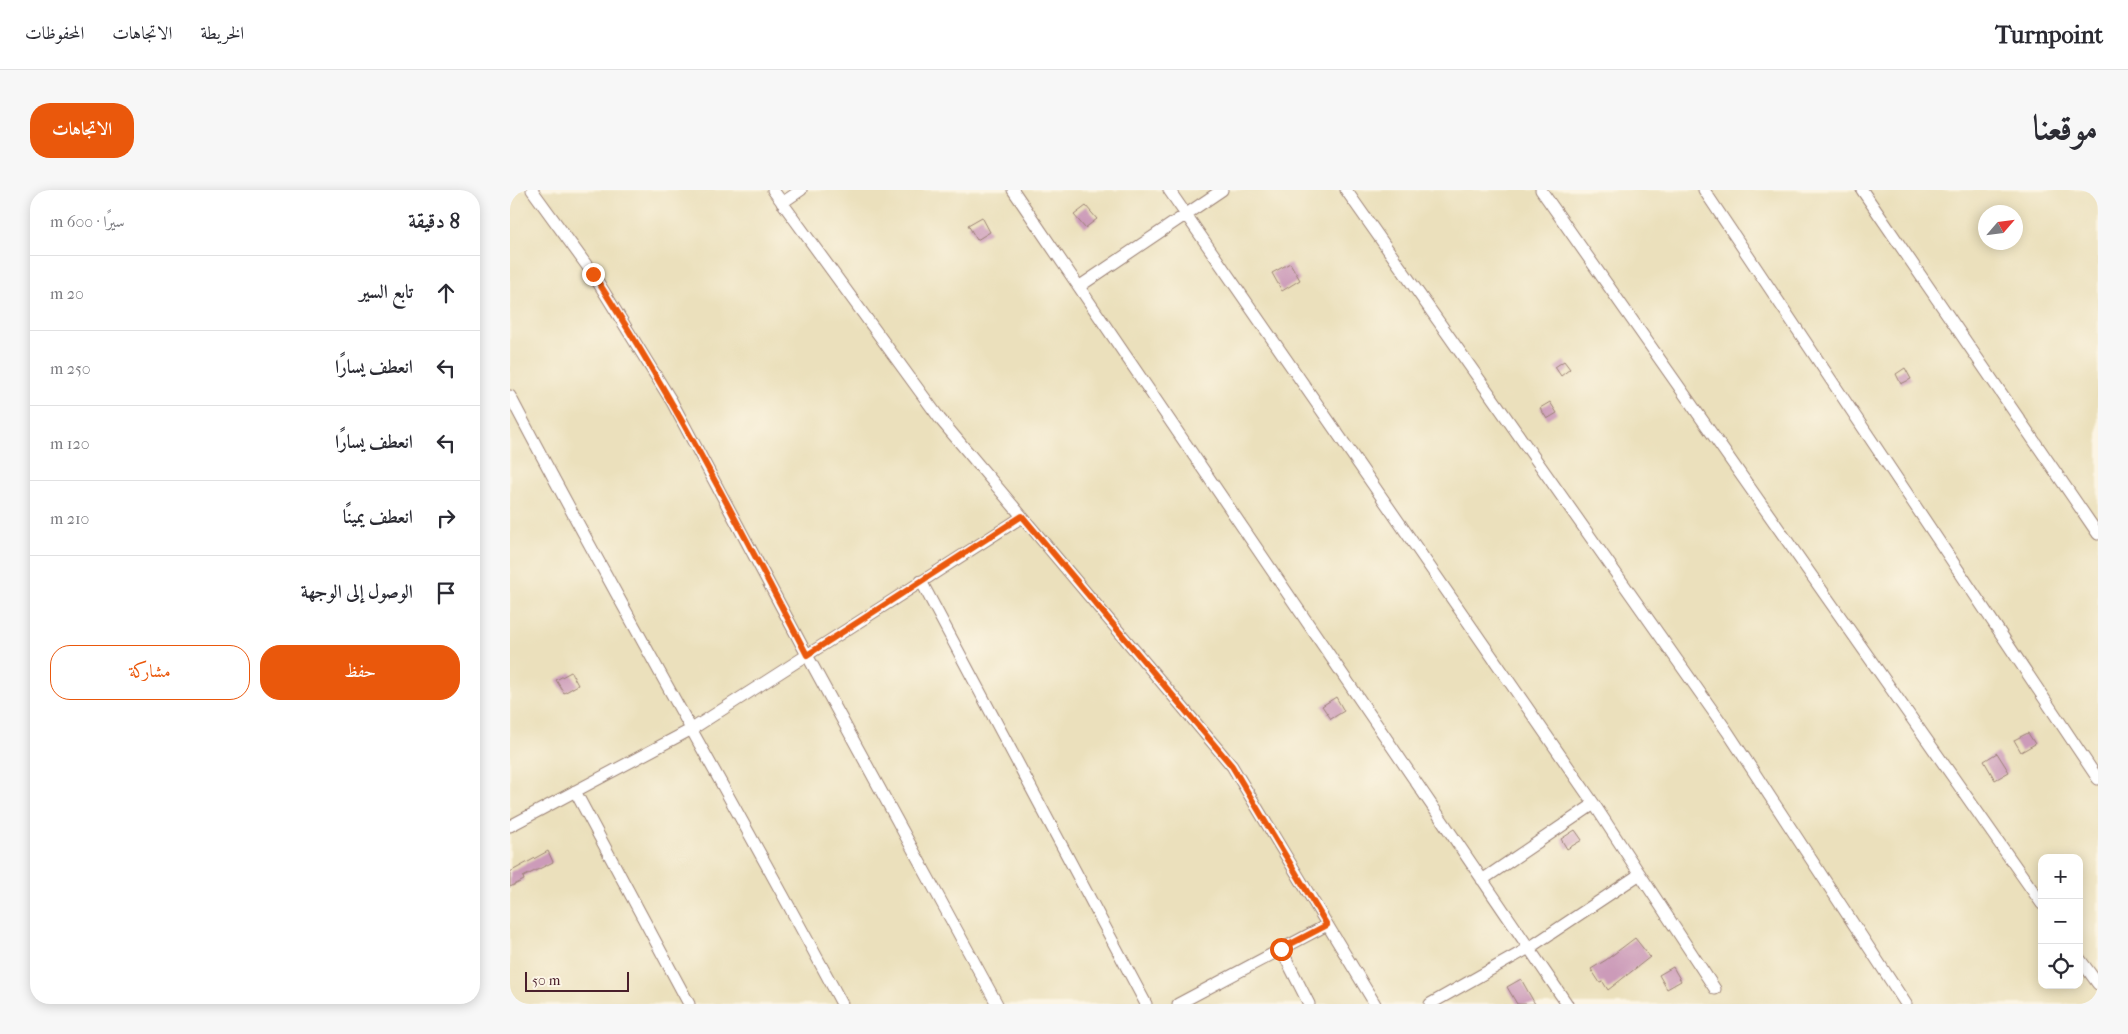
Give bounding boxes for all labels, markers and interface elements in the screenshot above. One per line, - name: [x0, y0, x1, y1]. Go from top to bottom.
- text: Turnpoint: [1995, 21, 2103, 49]
- text: المحفوظات: [25, 23, 84, 44]
- text: الاتجاهات: [112, 23, 172, 44]
- text: الخريطة: [200, 23, 244, 44]
- button: الاتجاهات: [30, 103, 134, 158]
- text: موقعنا: [2033, 107, 2098, 148]
- north arrow: [1978, 205, 2023, 250]
- text: 8 دقيقة: [408, 209, 460, 233]
- text: سيرًا · 600 m: [50, 212, 125, 231]
- route end: [582, 263, 605, 286]
- icon: ahead: [432, 279, 460, 307]
- text: تابع السير: [359, 281, 413, 303]
- text: 20 m: [50, 284, 84, 303]
- icon: left: [432, 354, 460, 382]
- text: انعطف يسارًا: [335, 356, 413, 378]
- text: 250 m: [50, 359, 91, 378]
- icon: left: [432, 429, 460, 457]
- text: انعطف يسارًا: [335, 431, 413, 453]
- text: 120 m: [50, 434, 90, 453]
- icon: right: [432, 504, 460, 532]
- text: انعطف يمينًا: [343, 506, 413, 528]
- text: 210 m: [50, 509, 89, 528]
- icon: arrive: [432, 579, 460, 607]
- text: الوصول إلى الوجهة: [301, 581, 413, 603]
- button: مشاركة: [50, 645, 250, 700]
- button: حفظ: [260, 645, 460, 700]
- map controls: [2038, 854, 2083, 989]
- button: +: [2038, 854, 2083, 899]
- button: −: [2038, 899, 2083, 944]
- route start: [1270, 938, 1293, 961]
- button: locate: [2038, 944, 2083, 989]
- scale bar: [525, 969, 629, 992]
- text: 50 m: [532, 972, 560, 989]

